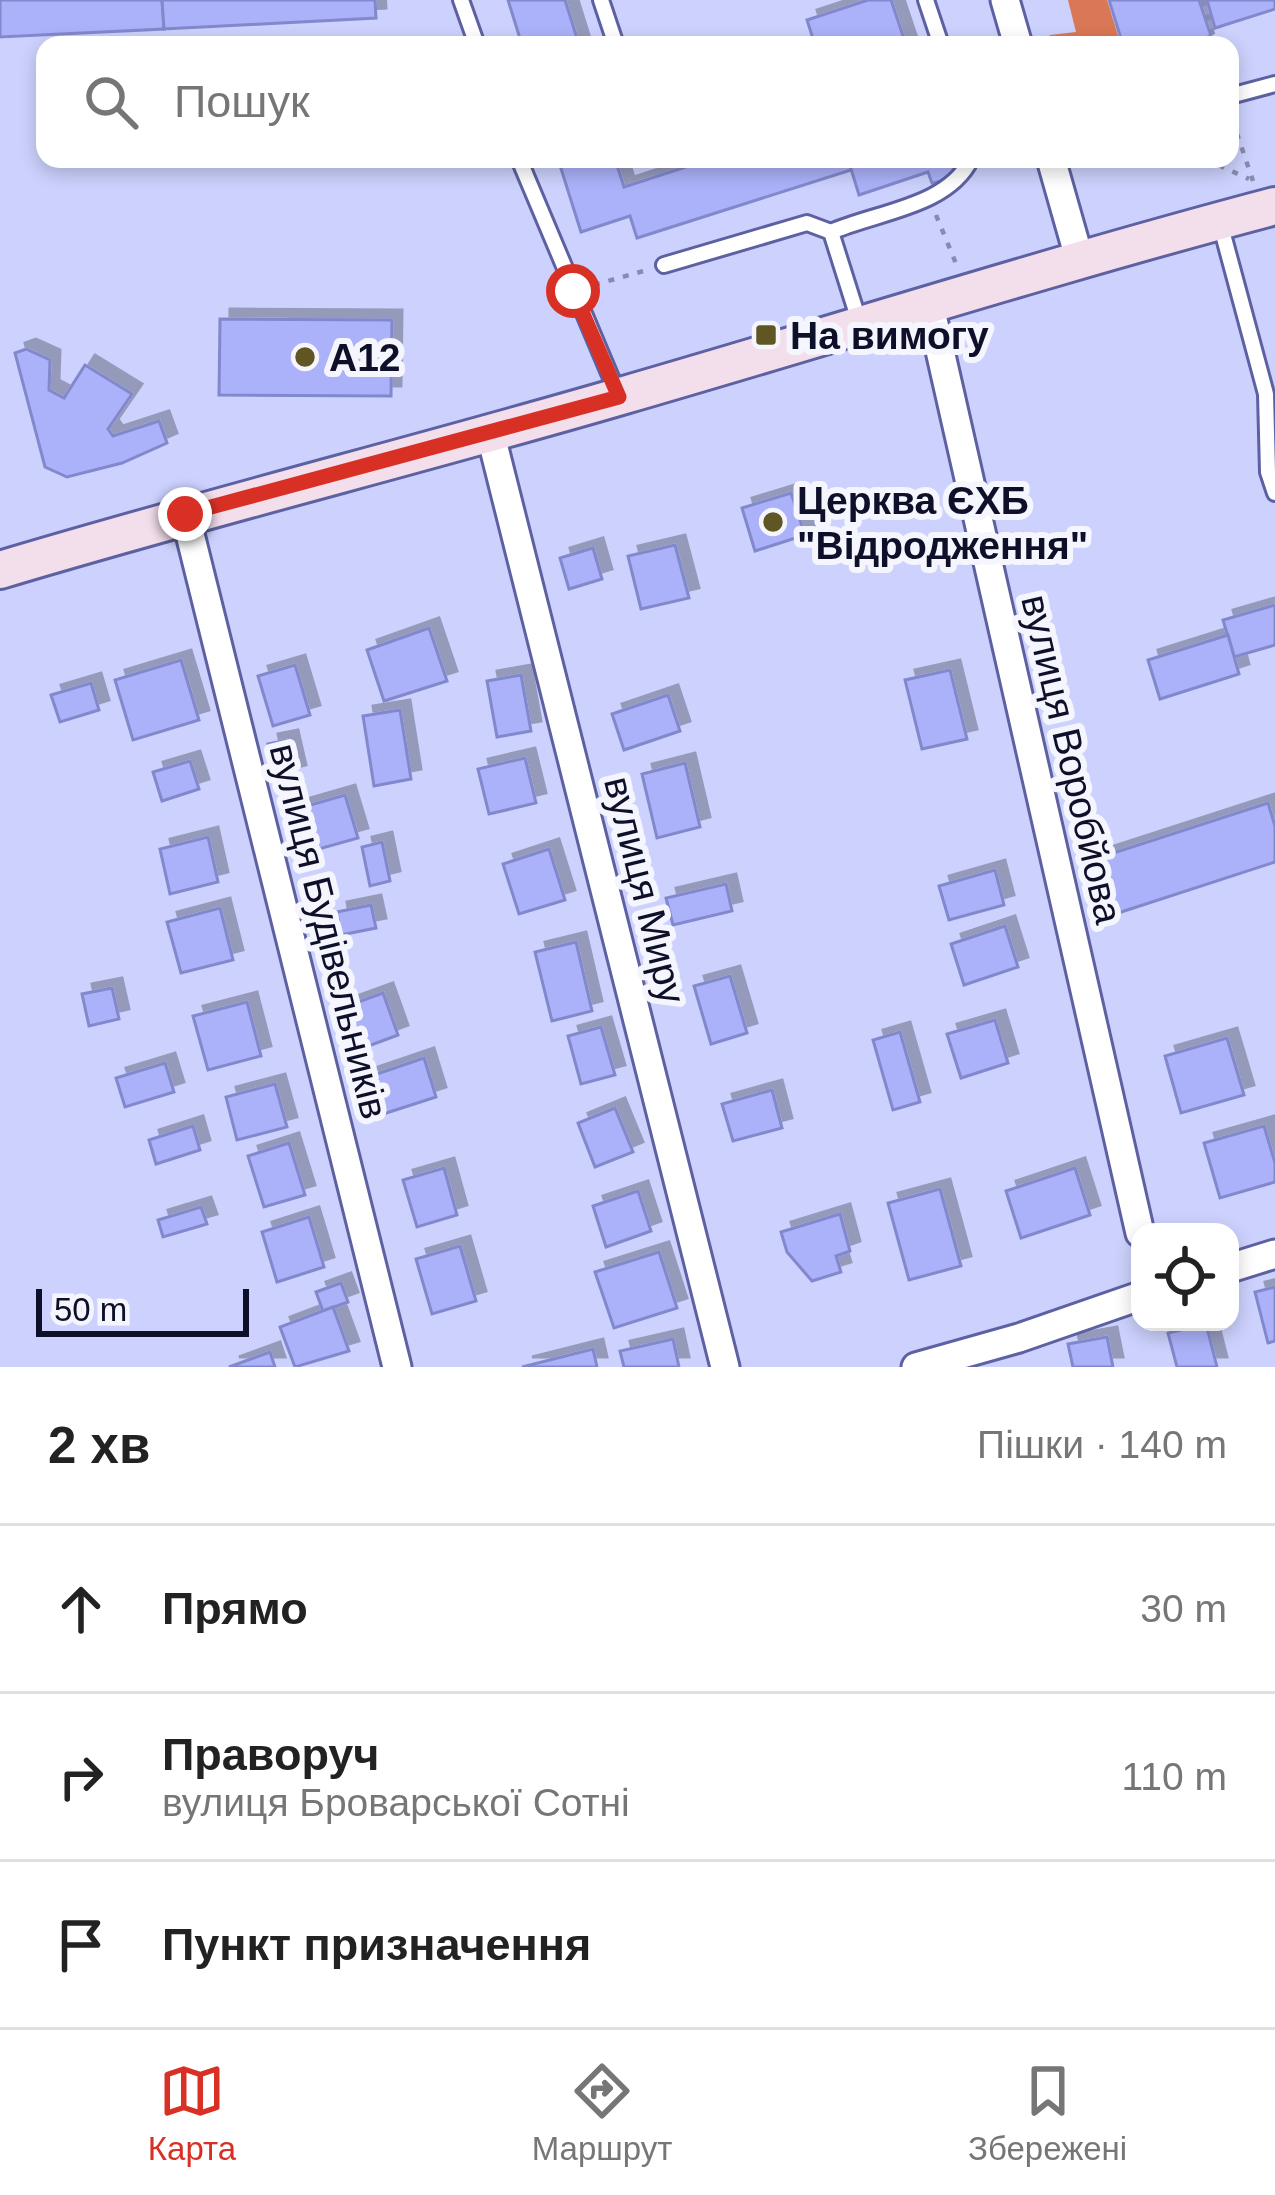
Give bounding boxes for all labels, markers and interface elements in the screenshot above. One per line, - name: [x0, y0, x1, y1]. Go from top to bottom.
- search box: [36, 36, 1239, 168]
- icon: search: [78, 69, 144, 135]
- text: Пошук: [174, 76, 310, 127]
- route start: [546, 264, 600, 318]
- place label: На вимогу: [790, 314, 989, 357]
- marker: На вимогу: [753, 322, 779, 348]
- place label: А12: [329, 336, 401, 379]
- marker: А12: [292, 344, 318, 370]
- place label: Церква ЄХБ "Відродження": [797, 479, 1088, 567]
- route end: [158, 487, 212, 541]
- marker: Церква ЄХБ "Відродження": [760, 509, 786, 535]
- street label: вулиця Воробйова: [1013, 590, 1131, 928]
- street label: вулиця Будівельників: [262, 739, 396, 1123]
- street label: вулиця Миру: [596, 772, 694, 1008]
- map controls: [1131, 1223, 1239, 1331]
- button: locate: [1131, 1223, 1239, 1331]
- scale bar: [36, 1283, 249, 1336]
- text: 50 m: [54, 1291, 127, 1328]
- text: 2 хв: [48, 1417, 150, 1474]
- text: Пішки · 140 m: [977, 1423, 1227, 1466]
- icon: ahead: [48, 1576, 114, 1642]
- text: Прямо: [162, 1583, 308, 1634]
- text: 30 m: [1140, 1587, 1227, 1630]
- text: Праворуч: [162, 1729, 379, 1780]
- icon: right: [48, 1744, 114, 1810]
- text: 110 m: [1122, 1755, 1227, 1798]
- text: вулиця Броварської Сотні: [162, 1781, 630, 1824]
- icon: arrive: [48, 1912, 114, 1978]
- text: Пункт призначення: [162, 1919, 591, 1970]
- tab: Карта: [148, 2058, 236, 2168]
- tab: Маршрут: [532, 2058, 672, 2168]
- tab: Збережені: [968, 2058, 1127, 2168]

